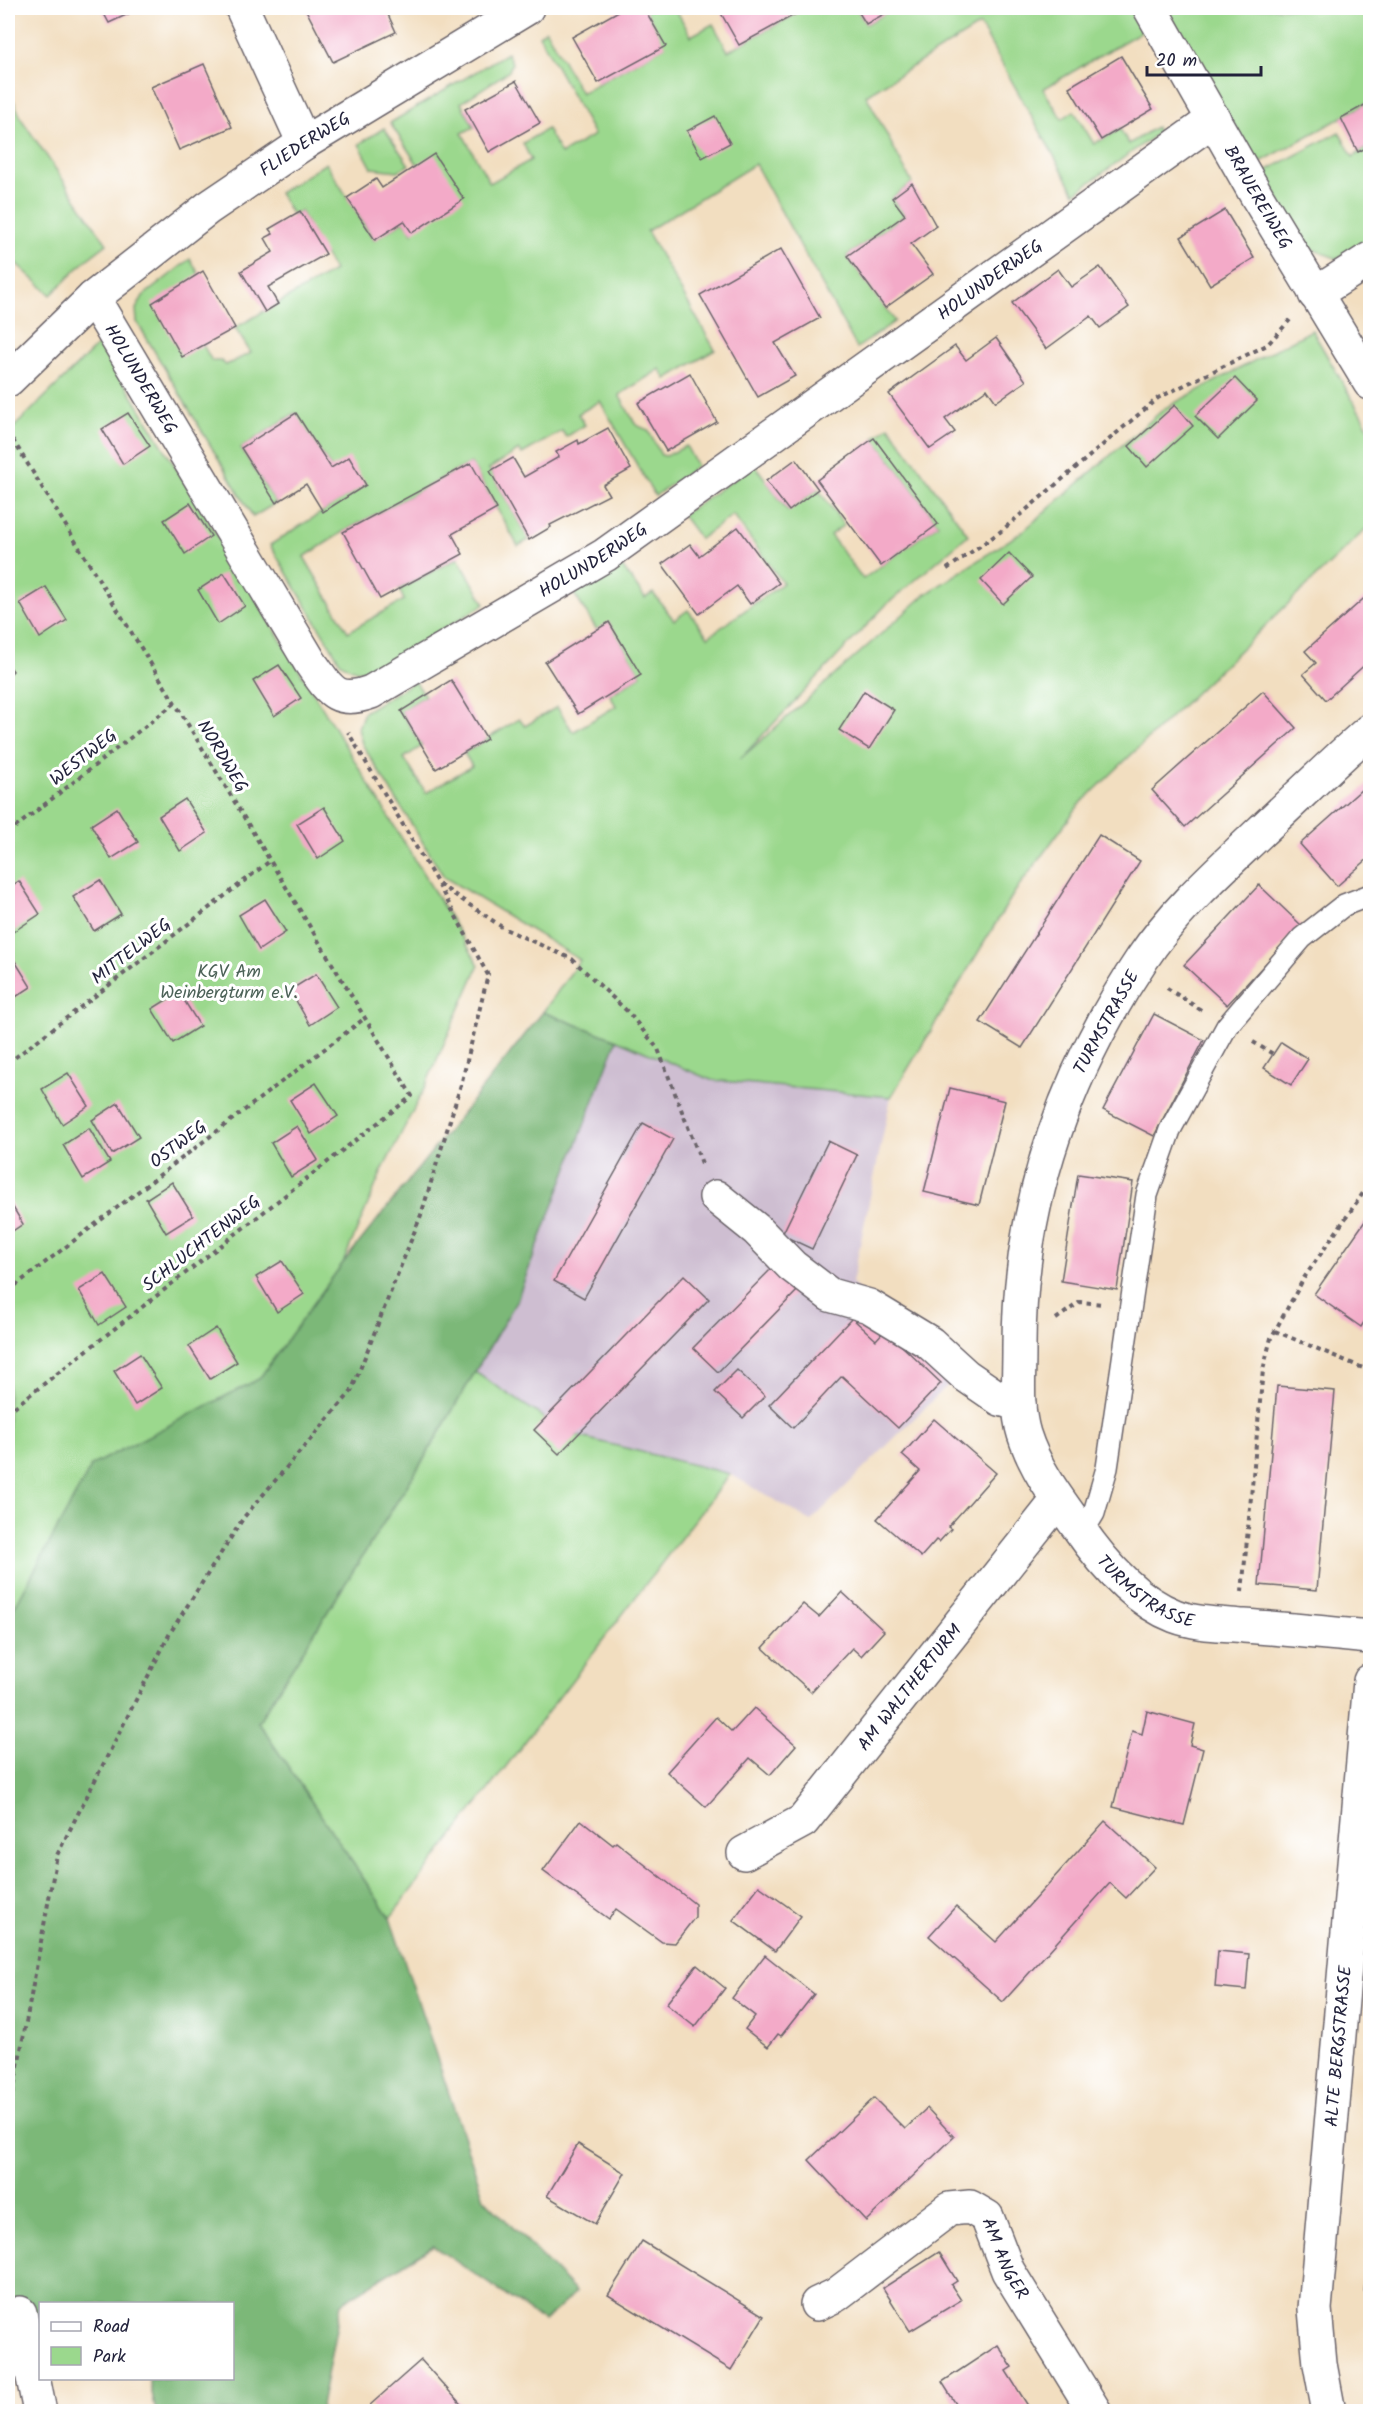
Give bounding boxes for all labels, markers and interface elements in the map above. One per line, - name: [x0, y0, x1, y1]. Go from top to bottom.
- scale bar: [1147, 39, 1261, 77]
- text: 20 m: [1156, 47, 1197, 76]
- street label: FLIEDERWEG: [254, 105, 357, 185]
- street label: BRAUEREIWEG: [1215, 140, 1299, 256]
- street label: HOLUNDERWEG: [932, 233, 1049, 329]
- street label: HOLUNDERWEG: [96, 319, 184, 440]
- street label: HOLUNDERWEG: [534, 516, 654, 607]
- street label: NORDWEG: [188, 715, 255, 799]
- street label: WESTWEG: [44, 722, 124, 794]
- street label: MITTELWEG: [86, 912, 178, 993]
- park label: KGV Am Weinbergturm e.V.: [160, 958, 298, 1008]
- street label: TURMSTRASSE: [1067, 965, 1148, 1080]
- street label: OSTWEG: [144, 1114, 214, 1177]
- street label: SCHLUCHTENWEG: [136, 1188, 268, 1300]
- street label: TURMSTRASSE: [1088, 1549, 1197, 1637]
- street label: AM WALTHERTURM: [851, 1618, 971, 1758]
- street label: ALTE BERGSTRASSE: [1318, 1964, 1361, 2128]
- street label: AM ANGER: [973, 2214, 1035, 2306]
- legend: [39, 2302, 234, 2380]
- text: Road: [93, 2313, 130, 2342]
- text: Park: [93, 2343, 126, 2372]

